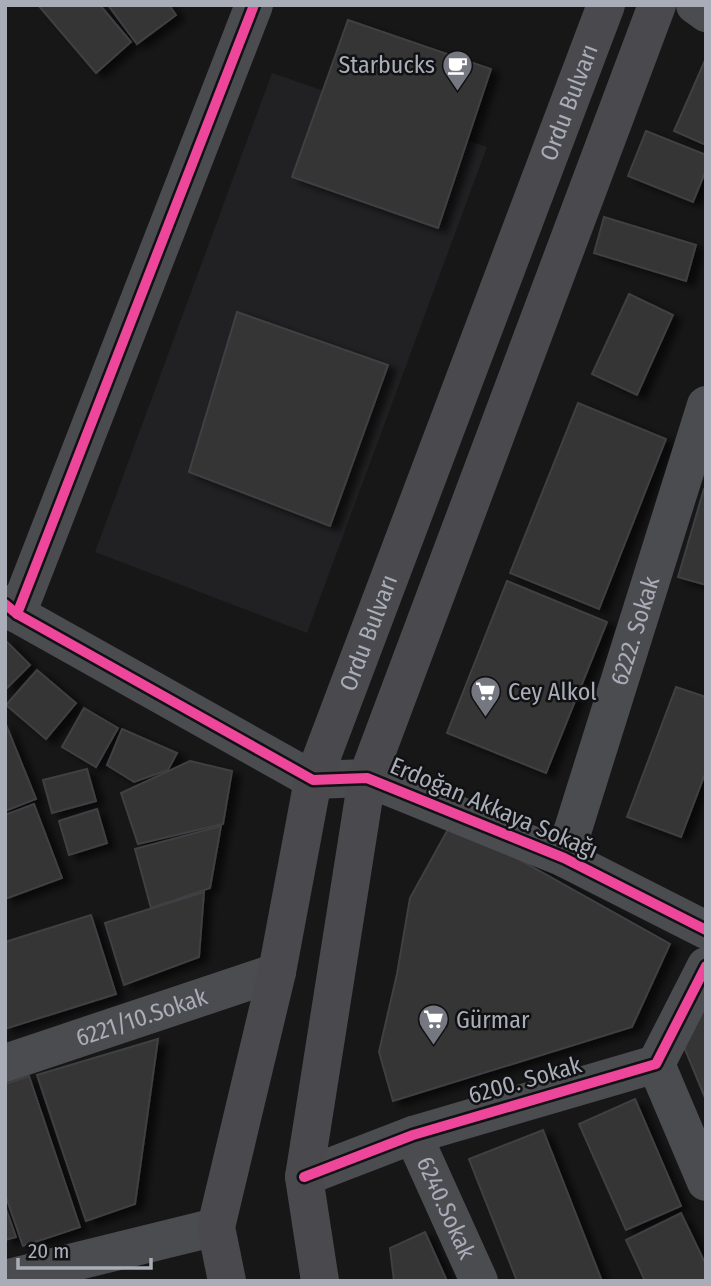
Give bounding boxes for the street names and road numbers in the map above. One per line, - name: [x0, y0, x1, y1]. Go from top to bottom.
- street label: Ordu Bulvarı: [534, 40, 604, 165]
- street label: Ordu Bulvarı: [334, 571, 403, 695]
- street label: 6222. Sokak: [605, 572, 666, 689]
- street label: Erdoğan Akkaya Sokağı: [386, 752, 602, 864]
- street label: 6221/10.Sokak: [72, 982, 212, 1052]
- street label: 6200. Sokak: [465, 1050, 586, 1109]
- street label: 6240.Sokak: [411, 1152, 482, 1264]

